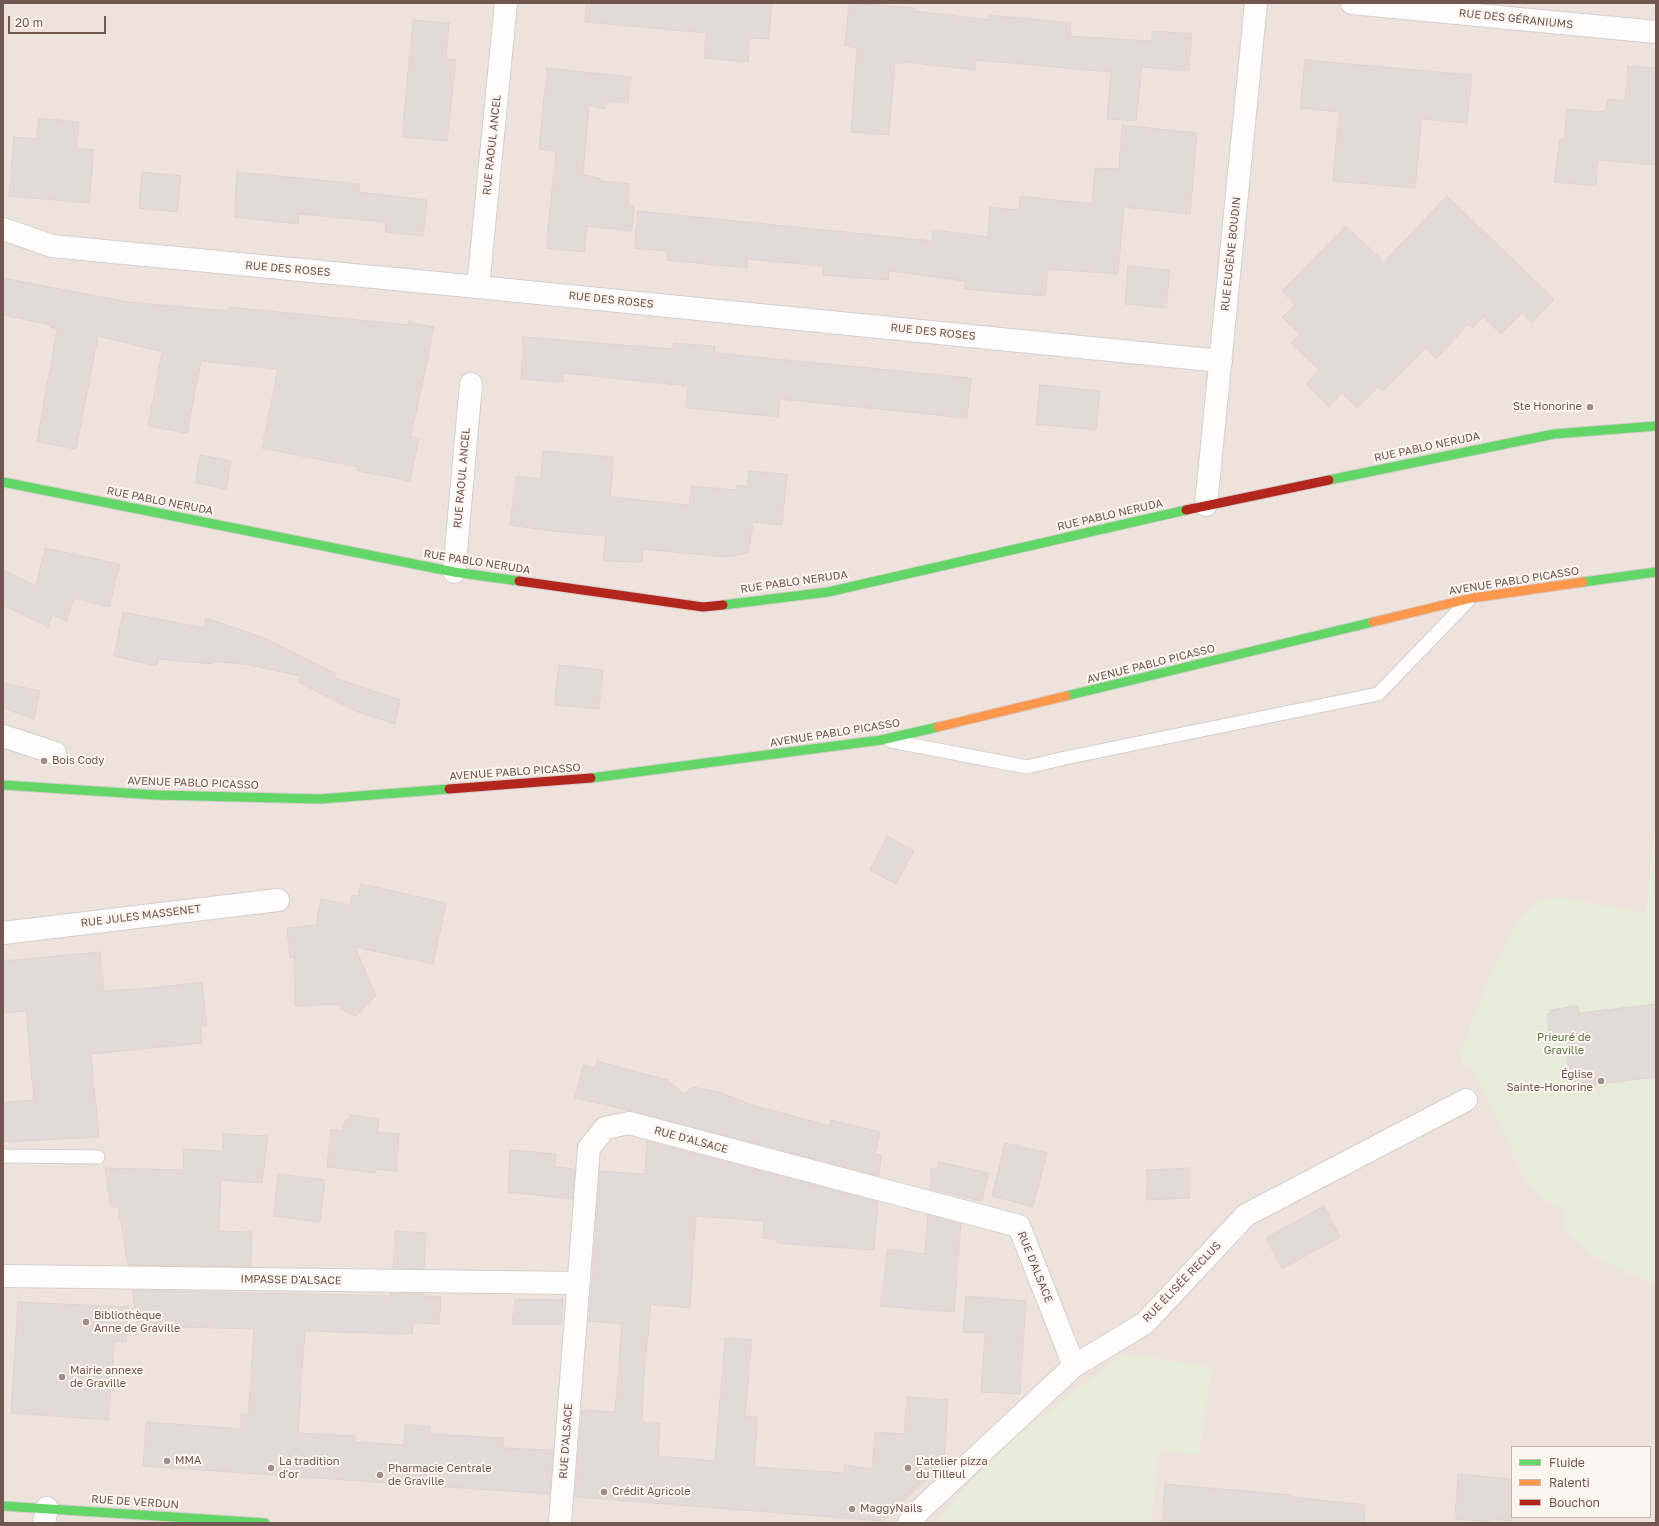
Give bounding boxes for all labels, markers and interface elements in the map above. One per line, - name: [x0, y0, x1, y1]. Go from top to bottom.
- street label: RUE DES GÉRANIUMS: [1458, 6, 1574, 32]
- scale bar: [10, 8, 108, 34]
- text: 20 m: [15, 15, 43, 30]
- street label: RUE RAOUL ANCEL: [480, 94, 504, 196]
- street label: RUE EUGÈNE BOUDIN: [1218, 196, 1244, 312]
- street label: RUE DES ROSES: [245, 259, 331, 279]
- street label: RUE DES ROSES: [568, 289, 654, 311]
- street label: RUE DES ROSES: [890, 321, 976, 343]
- place label: Ste Honorine: [1513, 400, 1582, 414]
- marker: Ste Honorine: [1585, 402, 1595, 412]
- street label: RUE RAOUL ANCEL: [451, 427, 473, 529]
- street label: RUE PABLO NERUDA: [1373, 429, 1481, 465]
- street label: RUE PABLO NERUDA: [106, 484, 214, 518]
- street label: RUE PABLO NERUDA: [1056, 496, 1164, 534]
- street label: RUE PABLO NERUDA: [423, 547, 531, 577]
- street label: AVENUE PABLO PICASSO: [1448, 564, 1580, 598]
- street label: RUE PABLO NERUDA: [740, 568, 848, 596]
- street label: AVENUE PABLO PICASSO: [1086, 642, 1216, 686]
- street label: AVENUE PABLO PICASSO: [769, 716, 901, 750]
- place label: Bois Cody: [52, 754, 105, 768]
- marker: Bois Cody: [39, 756, 49, 766]
- street label: AVENUE PABLO PICASSO: [449, 761, 581, 783]
- street label: AVENUE PABLO PICASSO: [127, 774, 259, 792]
- street label: RUE JULES MASSENET: [80, 902, 202, 930]
- park label: Prieuré de Graville: [1537, 1031, 1591, 1057]
- place label: Église Sainte-Honorine: [1506, 1068, 1593, 1094]
- marker: Église Sainte-Honorine: [1596, 1076, 1606, 1086]
- street label: RUE D'ALSACE: [653, 1124, 729, 1156]
- street label: RUE D'ALSACE: [1015, 1229, 1055, 1305]
- street label: RUE ÉLISÉE RECLUS: [1140, 1239, 1224, 1325]
- street label: IMPASSE D'ALSACE: [240, 1273, 342, 1287]
- place label: Bibliothèque Anne de Graville: [94, 1309, 180, 1335]
- marker: Bibliothèque Anne de Graville: [81, 1317, 91, 1327]
- place label: Mairie annexe de Graville: [70, 1364, 143, 1390]
- marker: Mairie annexe de Graville: [57, 1372, 67, 1382]
- street label: RUE D'ALSACE: [557, 1403, 575, 1479]
- legend: [1511, 1446, 1651, 1518]
- place label: MMA: [175, 1454, 201, 1468]
- place label: La tradition d'or: [279, 1455, 340, 1481]
- place label: L'atelier pizza du Tilleul: [916, 1455, 988, 1481]
- text: Fluide: [1549, 1455, 1585, 1470]
- marker: MMA: [162, 1456, 172, 1466]
- place label: Pharmacie Centrale de Graville: [388, 1462, 492, 1488]
- marker: La tradition d'or: [266, 1463, 276, 1473]
- marker: L'atelier pizza du Tilleul: [903, 1463, 913, 1473]
- marker: Pharmacie Centrale de Graville: [375, 1470, 385, 1480]
- text: Ralenti: [1549, 1475, 1590, 1490]
- place label: Crédit Agricole: [612, 1485, 691, 1499]
- marker: Crédit Agricole: [599, 1487, 609, 1497]
- street label: RUE DE VERDUN: [91, 1492, 179, 1512]
- text: Bouchon: [1549, 1495, 1600, 1510]
- place label: MaggyNails: [860, 1502, 922, 1516]
- marker: MaggyNails: [847, 1504, 857, 1514]

